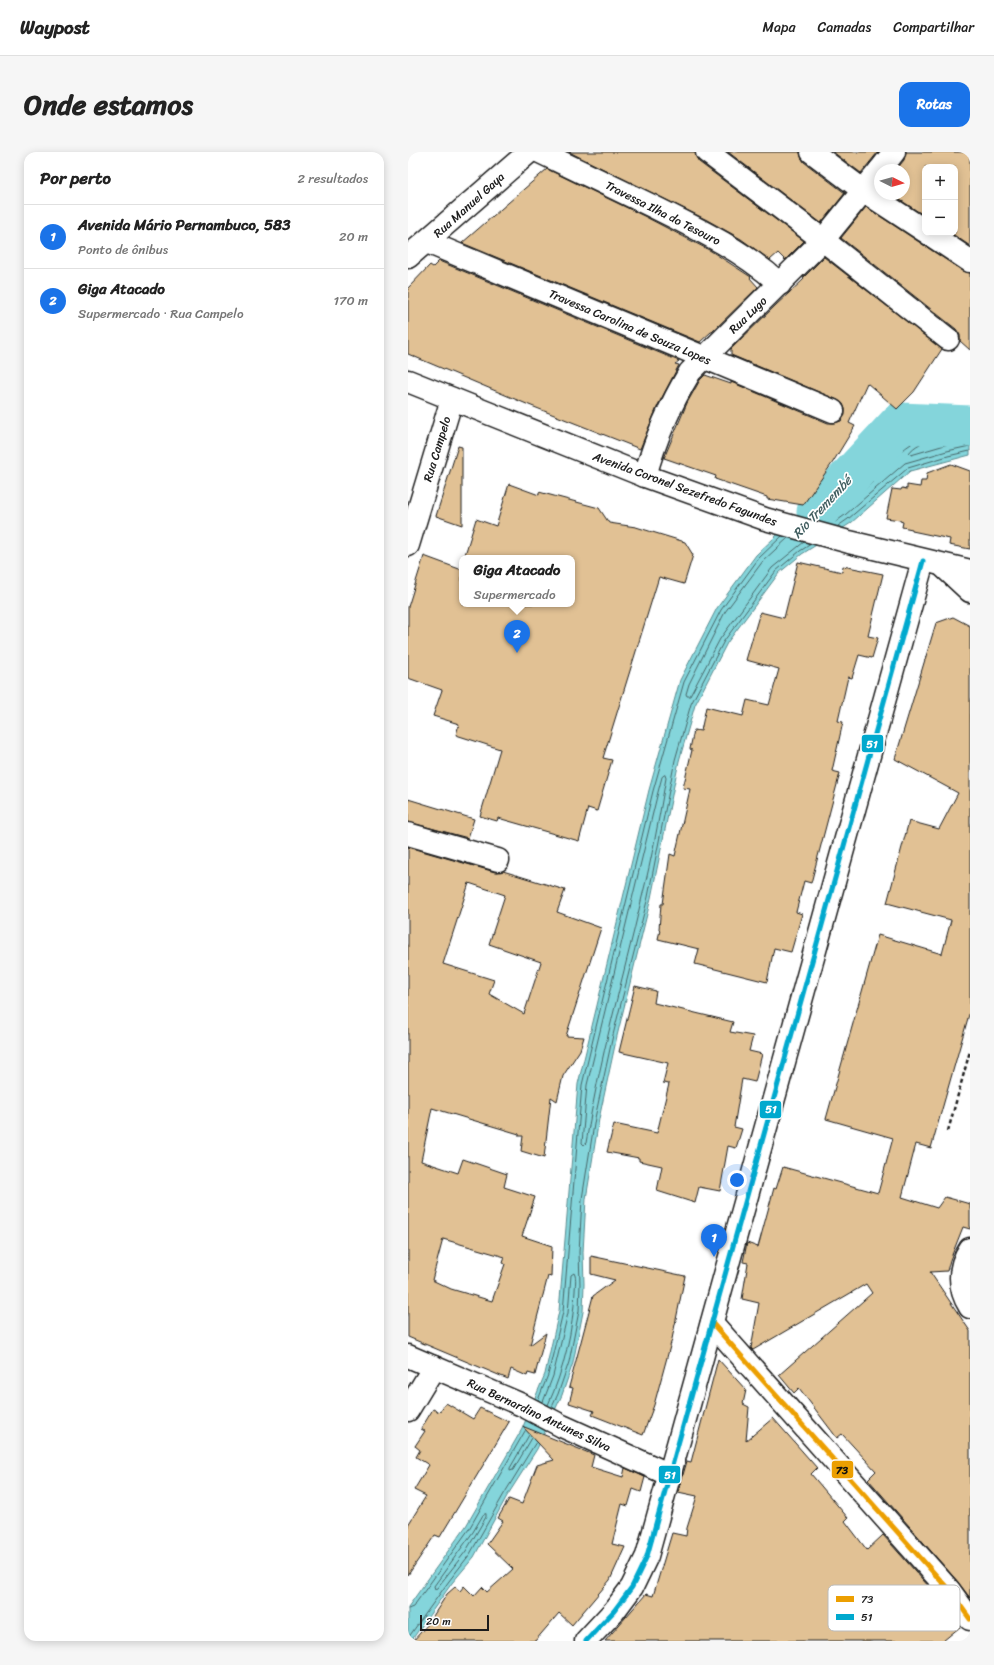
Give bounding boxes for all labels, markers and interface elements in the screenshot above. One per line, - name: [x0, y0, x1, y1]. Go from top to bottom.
- text: Waypost: [20, 11, 90, 44]
- text: Mapa: [763, 15, 795, 40]
- text: Camadas: [817, 15, 871, 40]
- text: Compartilhar: [893, 15, 974, 40]
- text: Onde estamos: [24, 80, 193, 129]
- button: Rotas: [899, 82, 970, 127]
- text: Por perto: [40, 163, 111, 193]
- north arrow: [874, 164, 910, 200]
- map controls: [922, 164, 958, 236]
- button: +: [922, 164, 958, 200]
- text: 2 resultados: [297, 167, 368, 190]
- street label: Rua Manuel Gaya: [428, 167, 510, 243]
- street label: Travessa Ilha do Tesouro: [601, 174, 725, 252]
- button: −: [922, 200, 958, 236]
- text: Avenida Mário Pernambuco, 583: [78, 212, 290, 238]
- text: 1: [50, 225, 56, 248]
- text: 20 m: [339, 225, 368, 248]
- text: Ponto de ônibus: [78, 238, 168, 261]
- text: Giga Atacado: [78, 276, 165, 302]
- street label: Travessa Carolina de Souza Lopes: [545, 283, 715, 371]
- text: 2: [49, 289, 57, 312]
- text: 170 m: [333, 289, 368, 312]
- street label: Rua Lugo: [723, 291, 773, 339]
- text: Supermercado · Rua Campelo: [78, 302, 244, 325]
- street label: Rua Campelo: [417, 413, 457, 485]
- street label: Avenida Coronel Sezefredo Fagundes: [589, 445, 781, 533]
- water label: Rio Tremembé: [787, 468, 859, 544]
- popup: [459, 555, 575, 607]
- text: Giga Atacado: [474, 557, 560, 583]
- text: Supermercado: [474, 583, 556, 606]
- pin: 2: [504, 620, 530, 653]
- line badge: 51: [861, 734, 884, 753]
- text: 51: [866, 735, 878, 754]
- line badge: 51: [759, 1100, 782, 1119]
- text: 51: [765, 1100, 777, 1119]
- your location: [727, 1170, 747, 1190]
- pin: 1: [701, 1224, 727, 1257]
- street label: Rua Bernardino Antunes Silva: [463, 1372, 615, 1458]
- line badge: 73: [831, 1460, 854, 1479]
- text: 73: [836, 1461, 849, 1480]
- line badge: 51: [658, 1465, 681, 1484]
- text: 51: [664, 1466, 676, 1485]
- legend: [828, 1585, 960, 1631]
- text: 73: [861, 1590, 873, 1609]
- text: 51: [861, 1608, 873, 1627]
- text: 20 m: [426, 1612, 451, 1631]
- scale bar: [420, 1613, 489, 1632]

